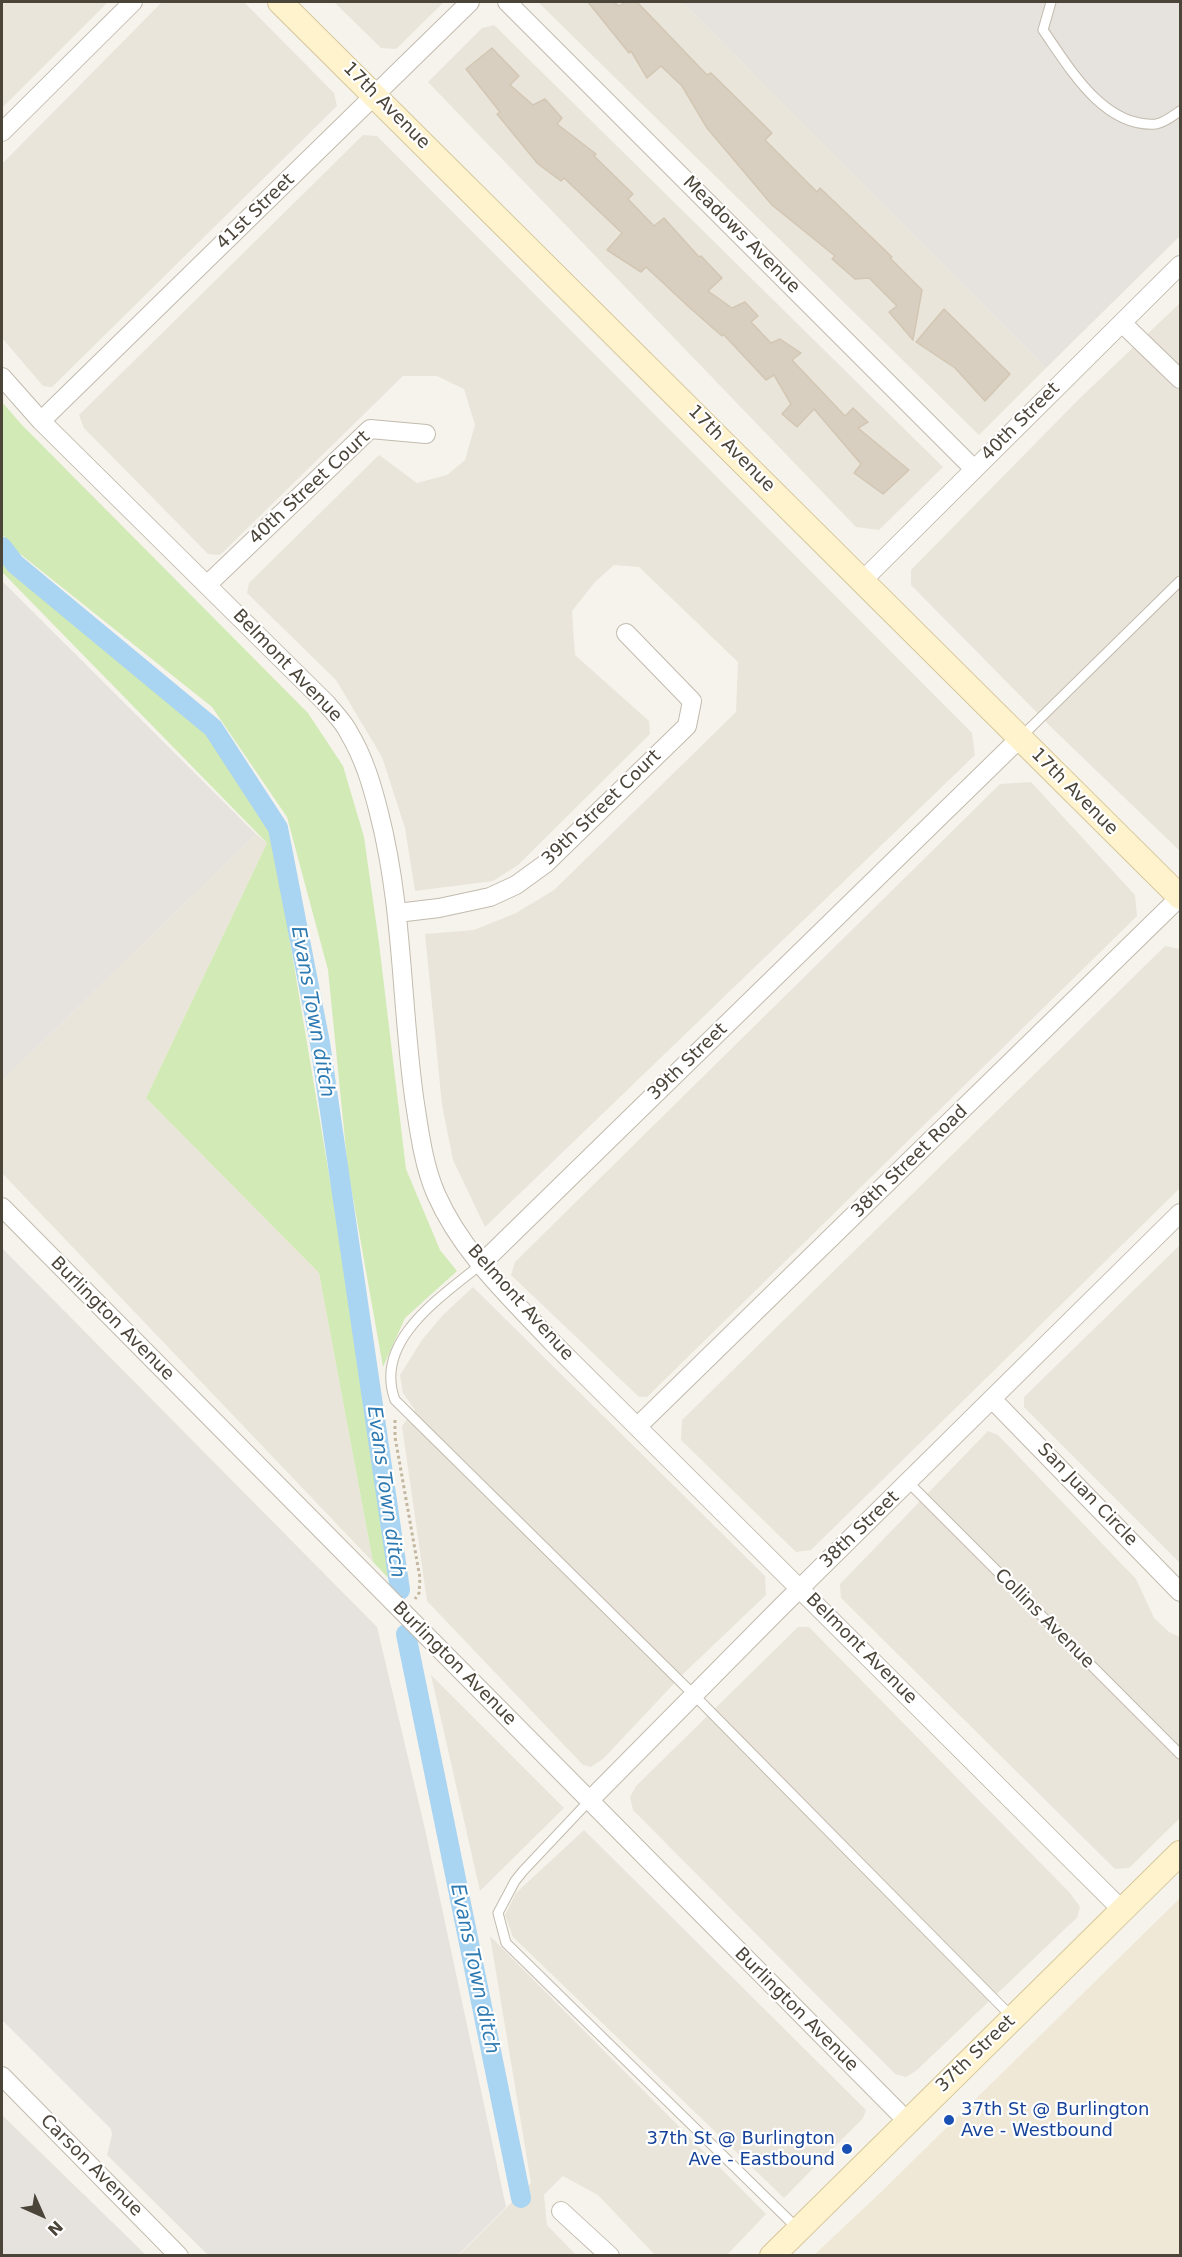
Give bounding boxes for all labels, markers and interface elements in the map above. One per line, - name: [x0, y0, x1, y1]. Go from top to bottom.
- street label: 17th Avenue: [338, 58, 434, 154]
- street label: 41st Street: [213, 170, 299, 254]
- street label: Meadows Avenue: [678, 172, 804, 298]
- street label: 40th Street: [977, 378, 1065, 466]
- street label: 17th Avenue: [683, 401, 779, 497]
- street label: 40th Street Court: [245, 427, 375, 549]
- street label: Belmont Avenue: [228, 605, 346, 727]
- street label: 17th Avenue: [1026, 744, 1122, 840]
- street label: 39th Street Court: [538, 746, 666, 870]
- water label: Evans Town ditch: [285, 925, 339, 1099]
- street label: 39th Street: [644, 1019, 732, 1105]
- street label: 38th Street Road: [848, 1101, 972, 1223]
- street label: Belmont Avenue: [462, 1241, 578, 1365]
- street label: Burlington Avenue: [46, 1253, 178, 1385]
- water label: Evans Town ditch: [361, 1405, 409, 1579]
- street label: San Juan Circle: [1032, 1439, 1142, 1551]
- street label: 38th Street: [816, 1487, 904, 1573]
- street label: Collins Avenue: [990, 1565, 1098, 1673]
- street label: Belmont Avenue: [801, 1589, 921, 1709]
- street label: Burlington Avenue: [388, 1598, 520, 1730]
- water label: Evans Town ditch: [444, 1882, 504, 2056]
- street label: Burlington Avenue: [730, 1944, 862, 2076]
- street label: 37th Street: [932, 2011, 1020, 2097]
- place label: 37th St @ Burlington Ave - Westbound: [961, 2099, 1149, 2142]
- street label: Carson Avenue: [35, 2110, 147, 2222]
- marker: 37th St @ Burlington Ave - Westbound: [942, 2113, 956, 2127]
- place label: 37th St @ Burlington Ave - Eastbound: [647, 2128, 835, 2170]
- marker: 37th St @ Burlington Ave - Eastbound: [840, 2142, 854, 2156]
- north arrow: [12, 2185, 72, 2245]
- text: N: [44, 2217, 67, 2240]

